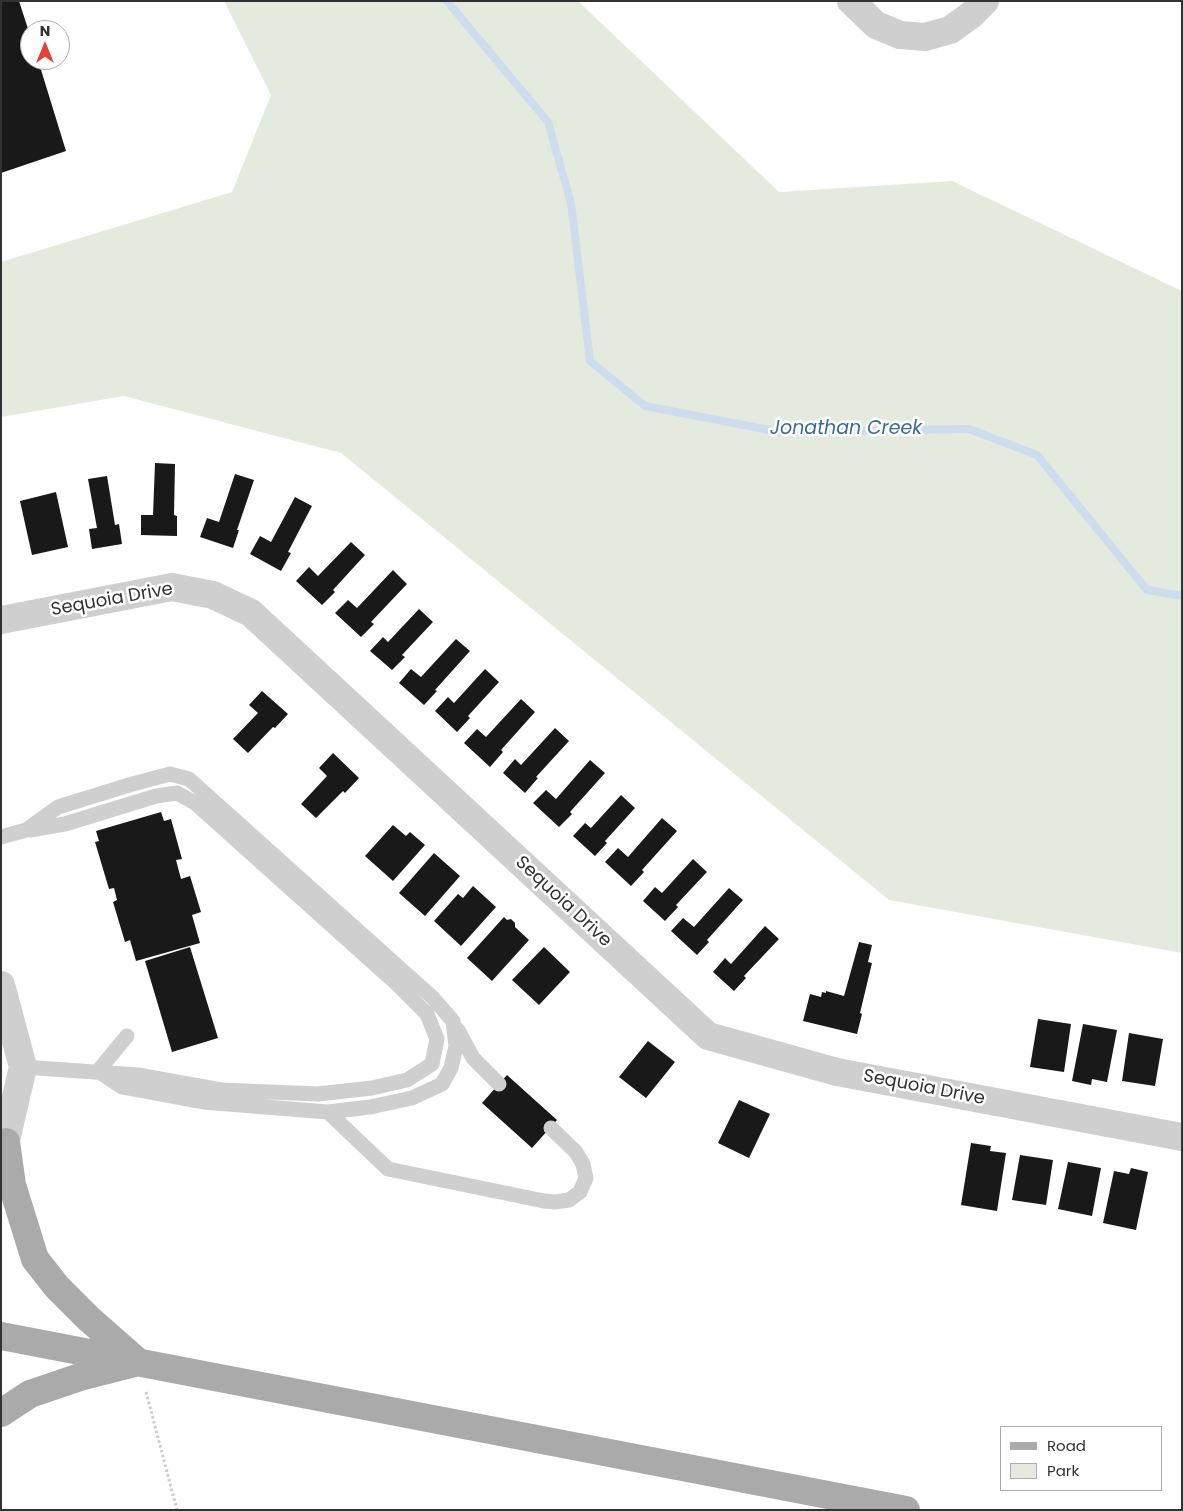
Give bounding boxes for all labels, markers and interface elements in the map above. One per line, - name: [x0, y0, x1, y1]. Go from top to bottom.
- north arrow: [20, 20, 70, 70]
- text: N: [40, 21, 50, 41]
- water label: Jonathan Creek: [770, 418, 922, 440]
- street label: Sequoia Drive: [49, 579, 175, 621]
- street label: Sequoia Drive: [510, 852, 616, 952]
- street label: Sequoia Drive: [861, 1066, 987, 1110]
- legend: [1000, 1426, 1163, 1491]
- text: Road: [1047, 1435, 1086, 1456]
- text: Park: [1047, 1460, 1079, 1481]

